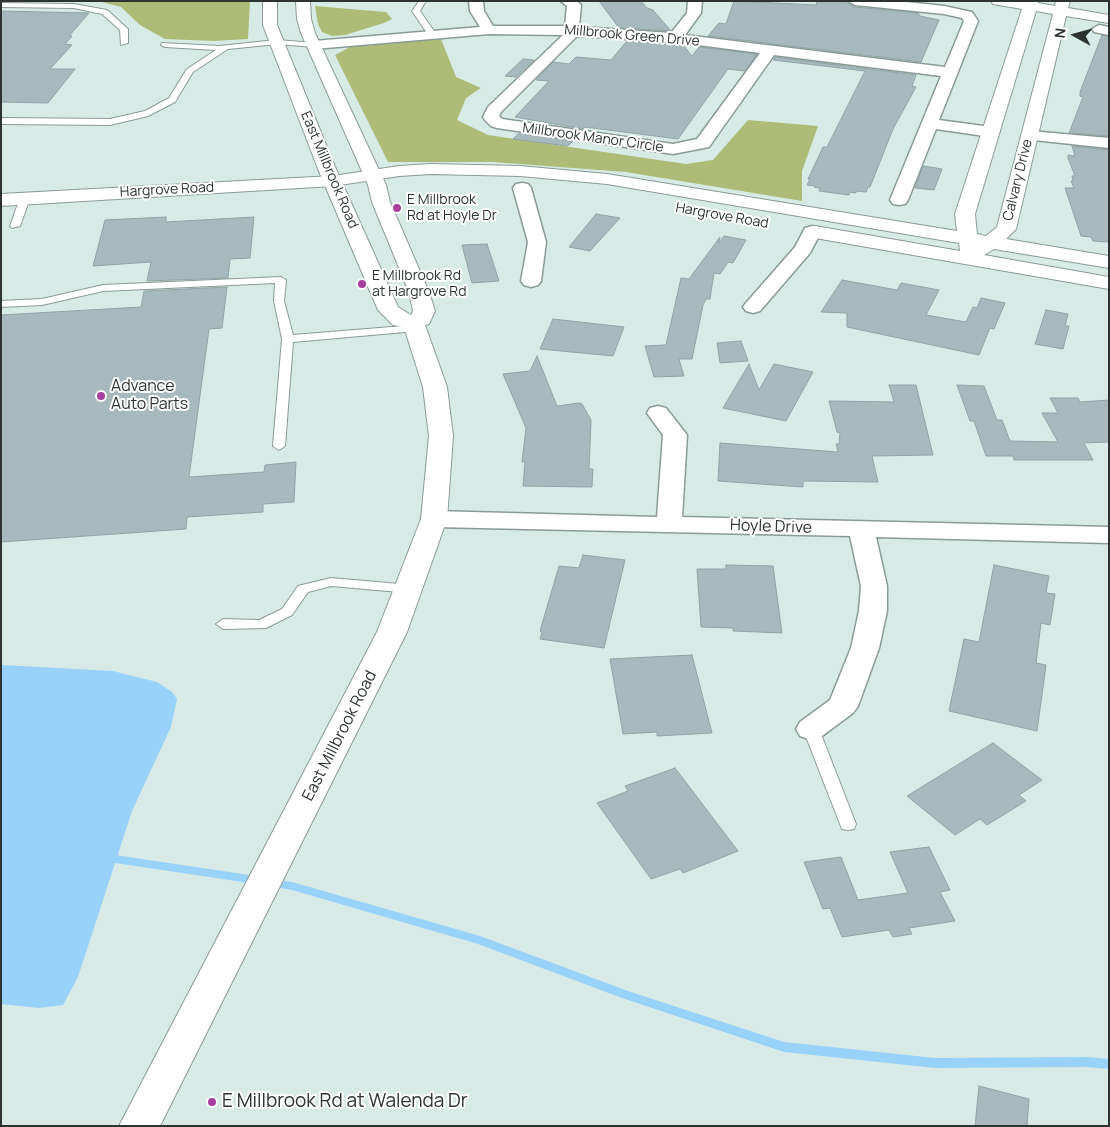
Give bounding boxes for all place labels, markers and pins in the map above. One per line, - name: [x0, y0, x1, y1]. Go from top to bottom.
- place label: E Millbrook Rd at Hoyle Dr: [407, 192, 497, 224]
- marker: E Millbrook Rd at Hoyle Dr: [391, 202, 403, 214]
- place label: E Millbrook Rd at Hargrove Rd: [372, 268, 466, 300]
- marker: E Millbrook Rd at Hargrove Rd: [356, 278, 368, 290]
- place label: Advance Auto Parts: [111, 377, 188, 415]
- marker: Advance Auto Parts: [95, 390, 107, 402]
- place label: E Millbrook Rd at Walenda Dr: [222, 1091, 468, 1113]
- marker: E Millbrook Rd at Walenda Dr: [206, 1096, 218, 1108]

